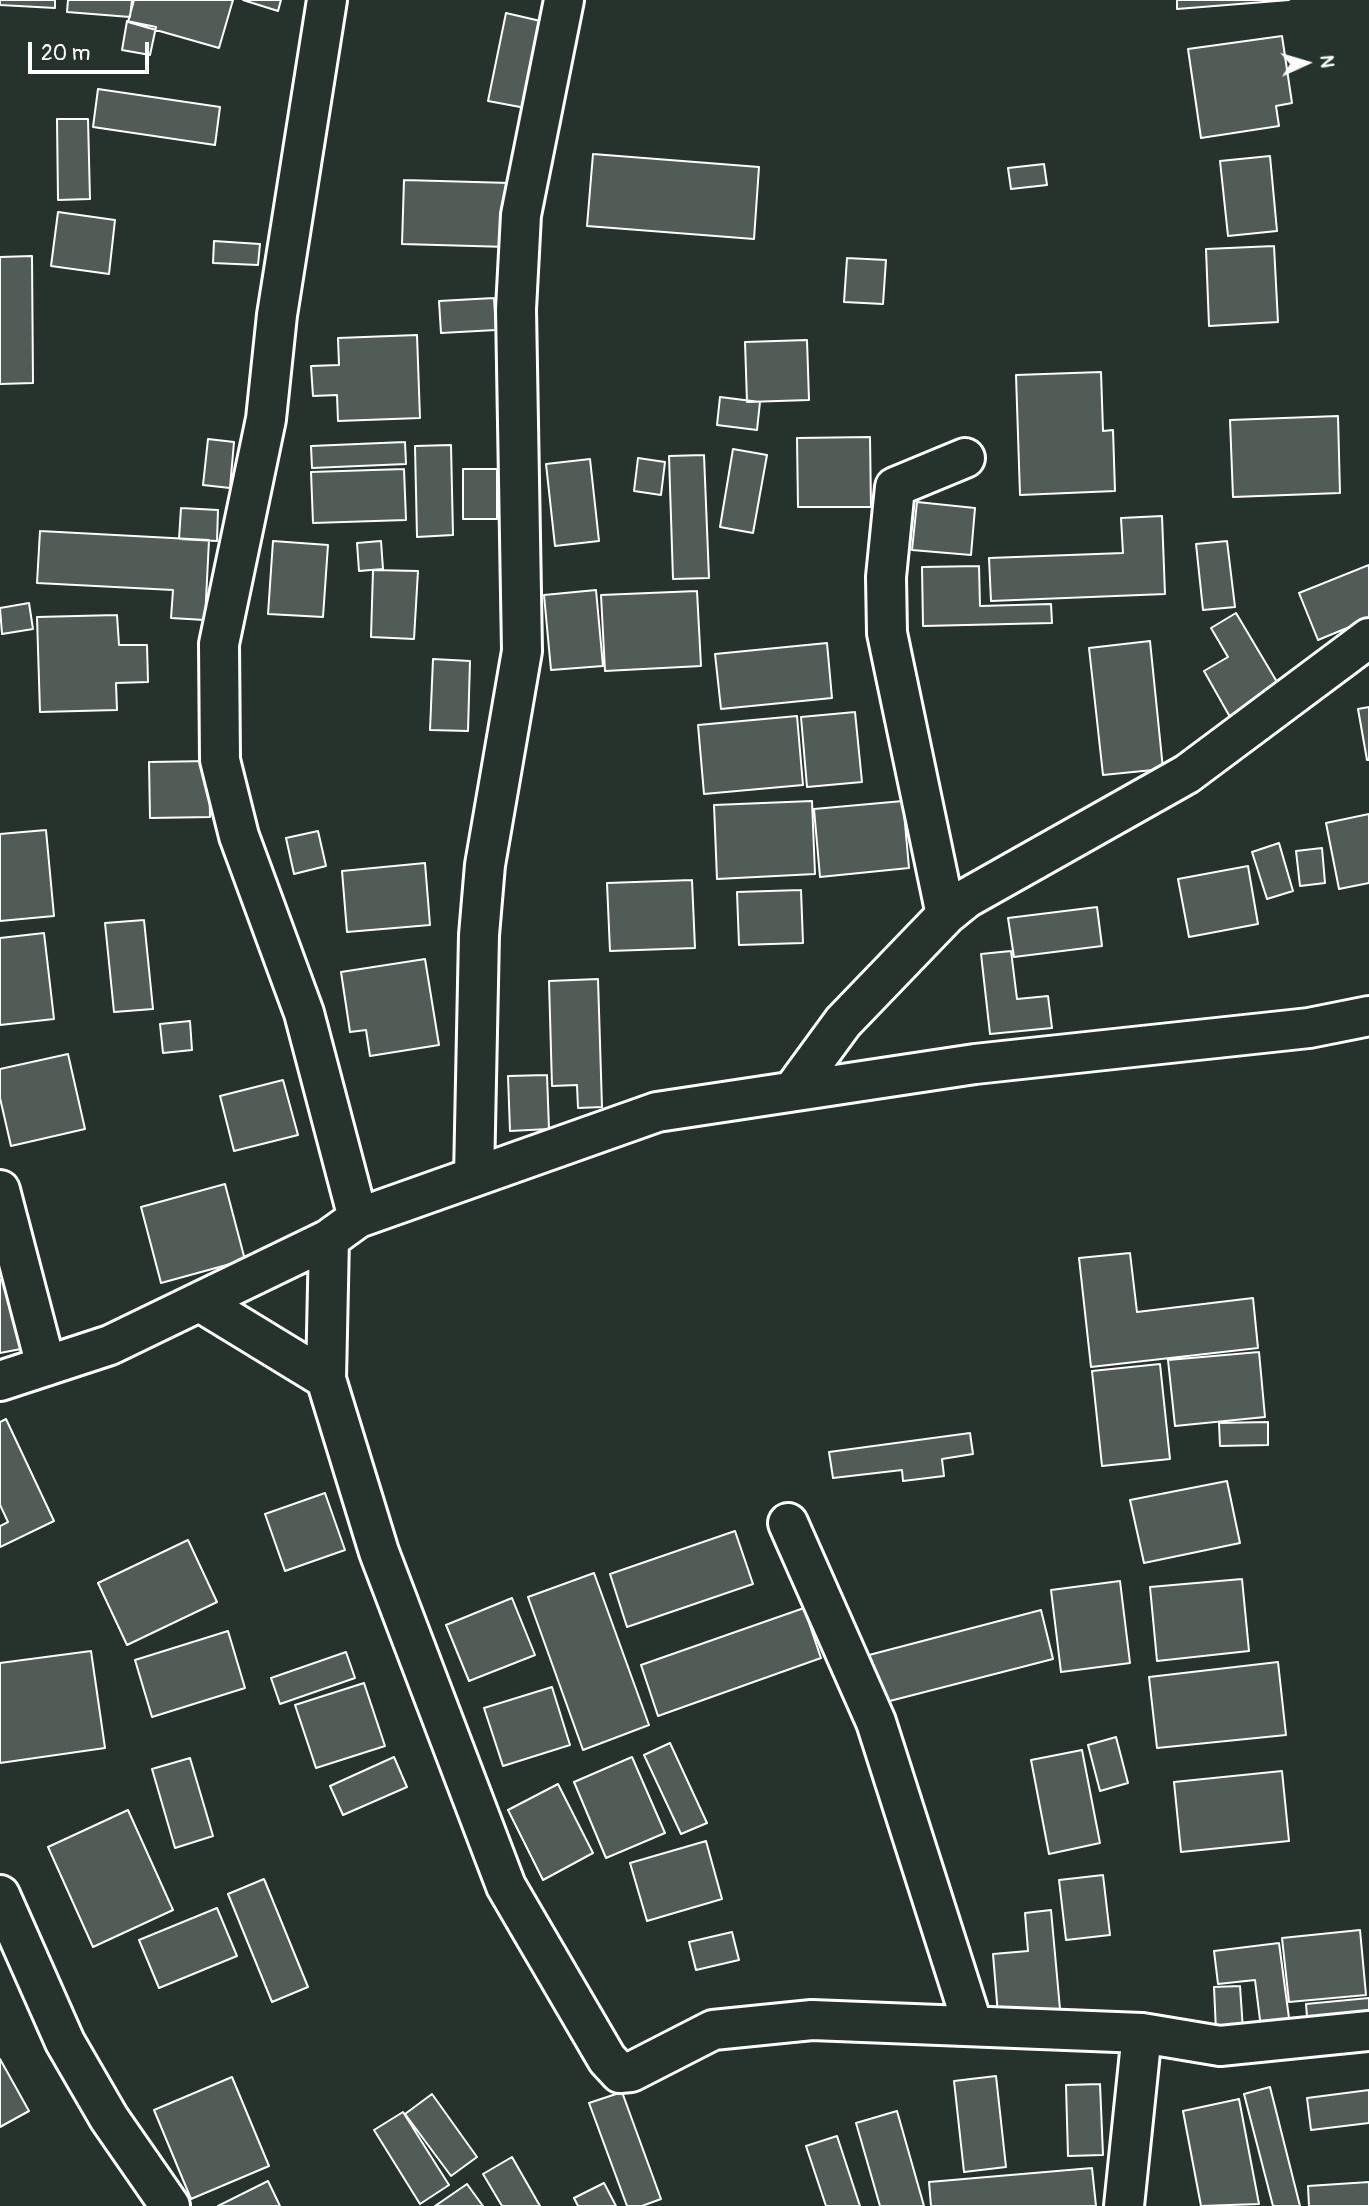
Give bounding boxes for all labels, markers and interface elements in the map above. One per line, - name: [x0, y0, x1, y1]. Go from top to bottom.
- scale bar: [32, 28, 152, 72]
- north arrow: [1271, 28, 1341, 98]
- text: 20 m: [41, 40, 90, 67]
- text: N: [1315, 54, 1339, 69]

